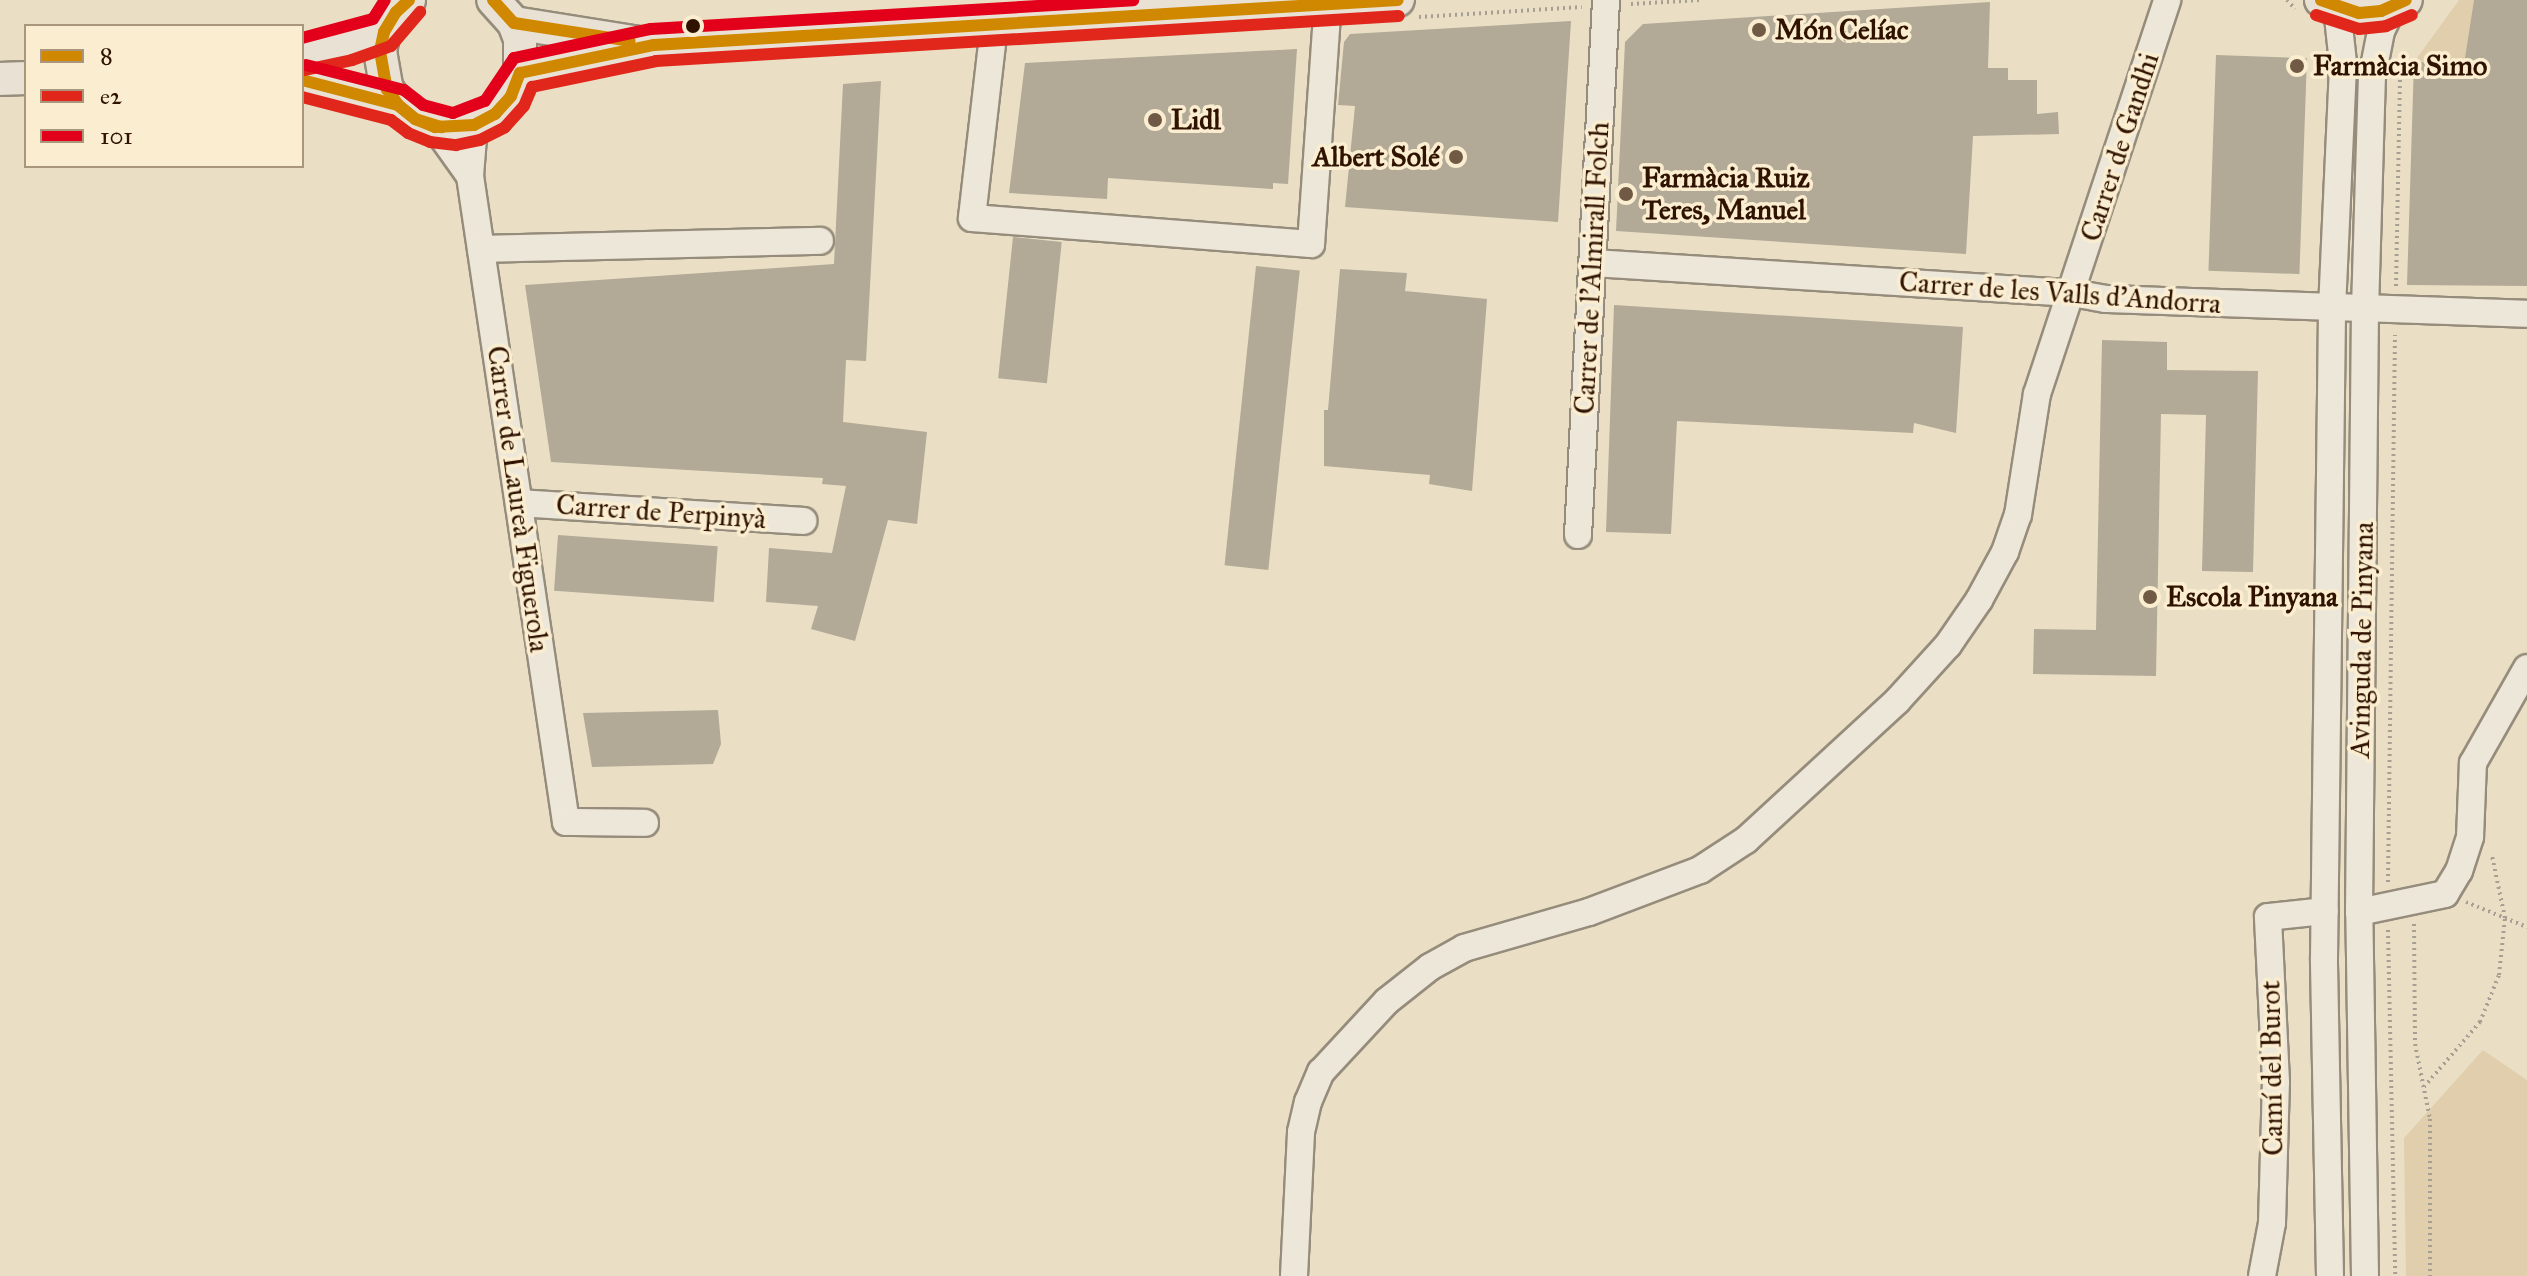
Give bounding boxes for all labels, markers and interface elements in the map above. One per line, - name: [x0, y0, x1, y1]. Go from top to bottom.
- place label: Món Celíac: [1775, 13, 1909, 47]
- unlabelled marker: [685, 18, 701, 34]
- marker: Món Celíac: [1750, 21, 1768, 39]
- legend: [24, 24, 304, 168]
- text: 8: [100, 41, 113, 71]
- street label: Carrer de Gandhi: [2074, 48, 2166, 246]
- place label: Farmàcia Simo: [2313, 49, 2487, 83]
- marker: Farmàcia Simo: [2288, 57, 2306, 75]
- text: e2: [100, 81, 122, 111]
- place label: Lidl: [1171, 103, 1221, 137]
- marker: Lidl: [1146, 111, 1164, 129]
- text: 101: [100, 121, 133, 151]
- street label: Carrer de l'Almirall Folch: [1568, 121, 1616, 415]
- place label: Albert Solé: [1312, 140, 1440, 174]
- marker: Albert Solé: [1447, 148, 1465, 166]
- place label: Farmàcia Ruiz Teres, Manuel: [1642, 161, 1810, 227]
- marker: Farmàcia Ruiz Teres, Manuel: [1617, 185, 1635, 203]
- street label: Carrer de les Valls d'Andorra: [1898, 265, 2222, 321]
- street label: Carrer de Laureà Figuerola: [480, 344, 556, 654]
- street label: Carrer de Perpinyà: [555, 488, 767, 536]
- street label: Avinguda de Pinyana: [2343, 522, 2381, 758]
- place label: Escola Pinyana: [2166, 580, 2338, 614]
- marker: Escola Pinyana: [2141, 588, 2159, 606]
- street label: Camí del Burot: [2254, 980, 2290, 1156]

